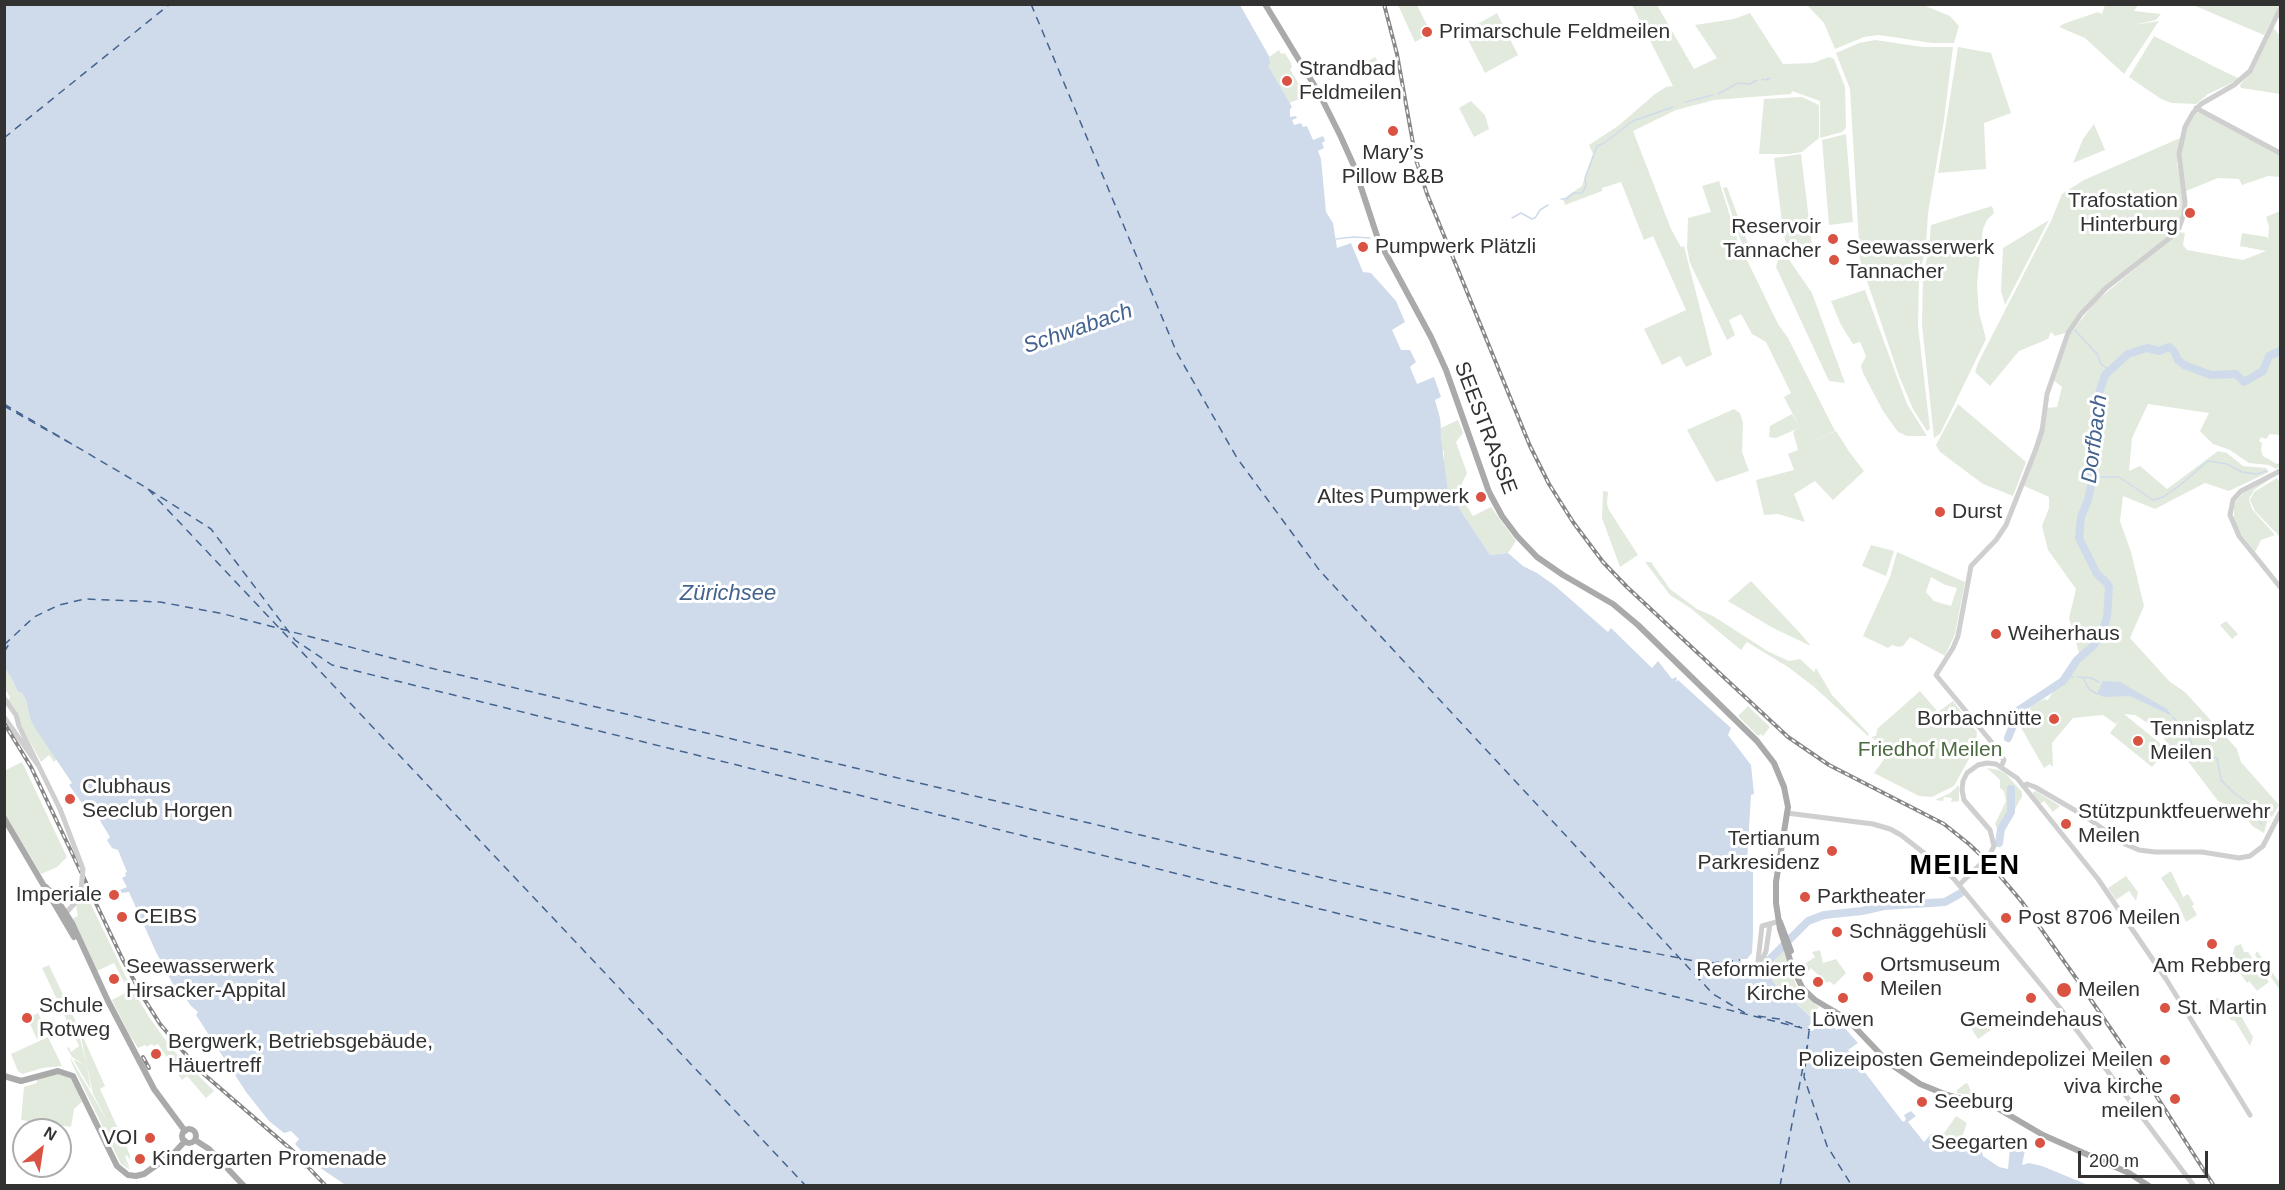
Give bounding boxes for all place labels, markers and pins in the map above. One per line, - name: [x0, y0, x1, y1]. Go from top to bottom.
- place label: Primarschule Feldmeilen: [1439, 19, 1670, 45]
- marker: Primarschule Feldmeilen: [1420, 25, 1434, 39]
- place label: Strandbad Feldmeilen: [1299, 56, 1402, 106]
- marker: Strandbad Feldmeilen: [1280, 74, 1294, 88]
- marker: Mary’s Pillow B&B: [1386, 124, 1400, 138]
- place label: Mary’s Pillow B&B: [1342, 140, 1444, 190]
- place label: Trafostation Hinterburg: [2068, 188, 2178, 238]
- marker: Trafostation Hinterburg: [2183, 206, 2197, 220]
- place label: Reservoir Tannacher: [1723, 214, 1821, 264]
- marker: Reservoir Tannacher: [1826, 232, 1840, 246]
- place label: Pumpwerk Plätzli: [1375, 234, 1536, 260]
- place label: Seewasserwerk Tannacher: [1846, 235, 1994, 285]
- marker: Pumpwerk Plätzli: [1356, 240, 1370, 254]
- marker: Seewasserwerk Tannacher: [1827, 253, 1841, 267]
- place label: Altes Pumpwerk: [1317, 484, 1469, 510]
- marker: Altes Pumpwerk: [1474, 490, 1488, 504]
- place label: Durst: [1952, 499, 2002, 525]
- marker: Durst: [1933, 505, 1947, 519]
- place label: Weiherhaus: [2008, 621, 2120, 647]
- marker: Weiherhaus: [1989, 627, 2003, 641]
- place label: Borbachnütte: [1917, 706, 2042, 732]
- marker: Borbachnütte: [2047, 712, 2061, 726]
- place label: Tennisplatz Meilen: [2150, 716, 2255, 766]
- marker: Tennisplatz Meilen: [2131, 734, 2145, 748]
- place label: Clubhaus Seeclub Horgen: [82, 774, 233, 824]
- marker: Clubhaus Seeclub Horgen: [63, 792, 77, 806]
- place label: Stützpunktfeuerwehr Meilen: [2078, 799, 2271, 849]
- marker: Stützpunktfeuerwehr Meilen: [2059, 817, 2073, 831]
- place label: Tertianum Parkresidenz: [1697, 826, 1820, 876]
- marker: Tertianum Parkresidenz: [1825, 844, 1839, 858]
- place label: Imperiale: [16, 882, 102, 908]
- place label: Parktheater: [1817, 884, 1926, 910]
- marker: Imperiale: [107, 888, 121, 902]
- marker: Parktheater: [1798, 890, 1812, 904]
- place label: CEIBS: [134, 904, 197, 930]
- place label: Post 8706 Meilen: [2018, 905, 2180, 931]
- marker: CEIBS: [115, 910, 129, 924]
- marker: Post 8706 Meilen: [1999, 911, 2013, 925]
- place label: Schnäggehüsli: [1849, 919, 1987, 945]
- marker: Schnäggehüsli: [1830, 925, 1844, 939]
- marker: Am Rebberg: [2205, 937, 2219, 951]
- place label: Ortsmuseum Meilen: [1880, 952, 2000, 1002]
- place label: Am Rebberg: [2153, 953, 2271, 979]
- place label: Seewasserwerk Hirsacker-Appital: [126, 954, 286, 1004]
- place label: Reformierte Kirche: [1696, 957, 1806, 1007]
- marker: Ortsmuseum Meilen: [1861, 970, 1875, 984]
- marker: Seewasserwerk Hirsacker-Appital: [107, 972, 121, 986]
- marker: Reformierte Kirche: [1811, 975, 1825, 989]
- place label: Meilen: [2078, 977, 2140, 1003]
- marker: Meilen: [2055, 981, 2073, 999]
- marker: Löwen: [1836, 991, 1850, 1005]
- marker: Gemeindehaus: [2024, 991, 2038, 1005]
- place label: Schule Rotweg: [39, 993, 110, 1043]
- place label: St. Martin: [2177, 995, 2267, 1021]
- marker: St. Martin: [2158, 1001, 2172, 1015]
- place label: Löwen: [1812, 1007, 1874, 1033]
- place label: Gemeindehaus: [1960, 1007, 2102, 1033]
- marker: Schule Rotweg: [20, 1011, 34, 1025]
- place label: Bergwerk, Betriebsgebäude, Häuertreff: [168, 1029, 433, 1079]
- marker: Bergwerk, Betriebsgebäude, Häuertreff: [149, 1047, 163, 1061]
- place label: Polizeiposten Gemeindepolizei Meilen: [1798, 1047, 2153, 1073]
- marker: Polizeiposten Gemeindepolizei Meilen: [2158, 1053, 2172, 1067]
- place label: viva kirche meilen: [2064, 1074, 2163, 1124]
- place label: Seeburg: [1934, 1089, 2013, 1115]
- marker: viva kirche meilen: [2168, 1092, 2182, 1106]
- marker: Seeburg: [1915, 1095, 1929, 1109]
- place label: VOI: [102, 1125, 138, 1151]
- place label: Seegarten: [1931, 1130, 2028, 1156]
- marker: VOI: [143, 1131, 157, 1145]
- marker: Seegarten: [2033, 1136, 2047, 1150]
- place label: Kindergarten Promenade: [152, 1146, 387, 1172]
- marker: Kindergarten Promenade: [133, 1152, 147, 1166]

